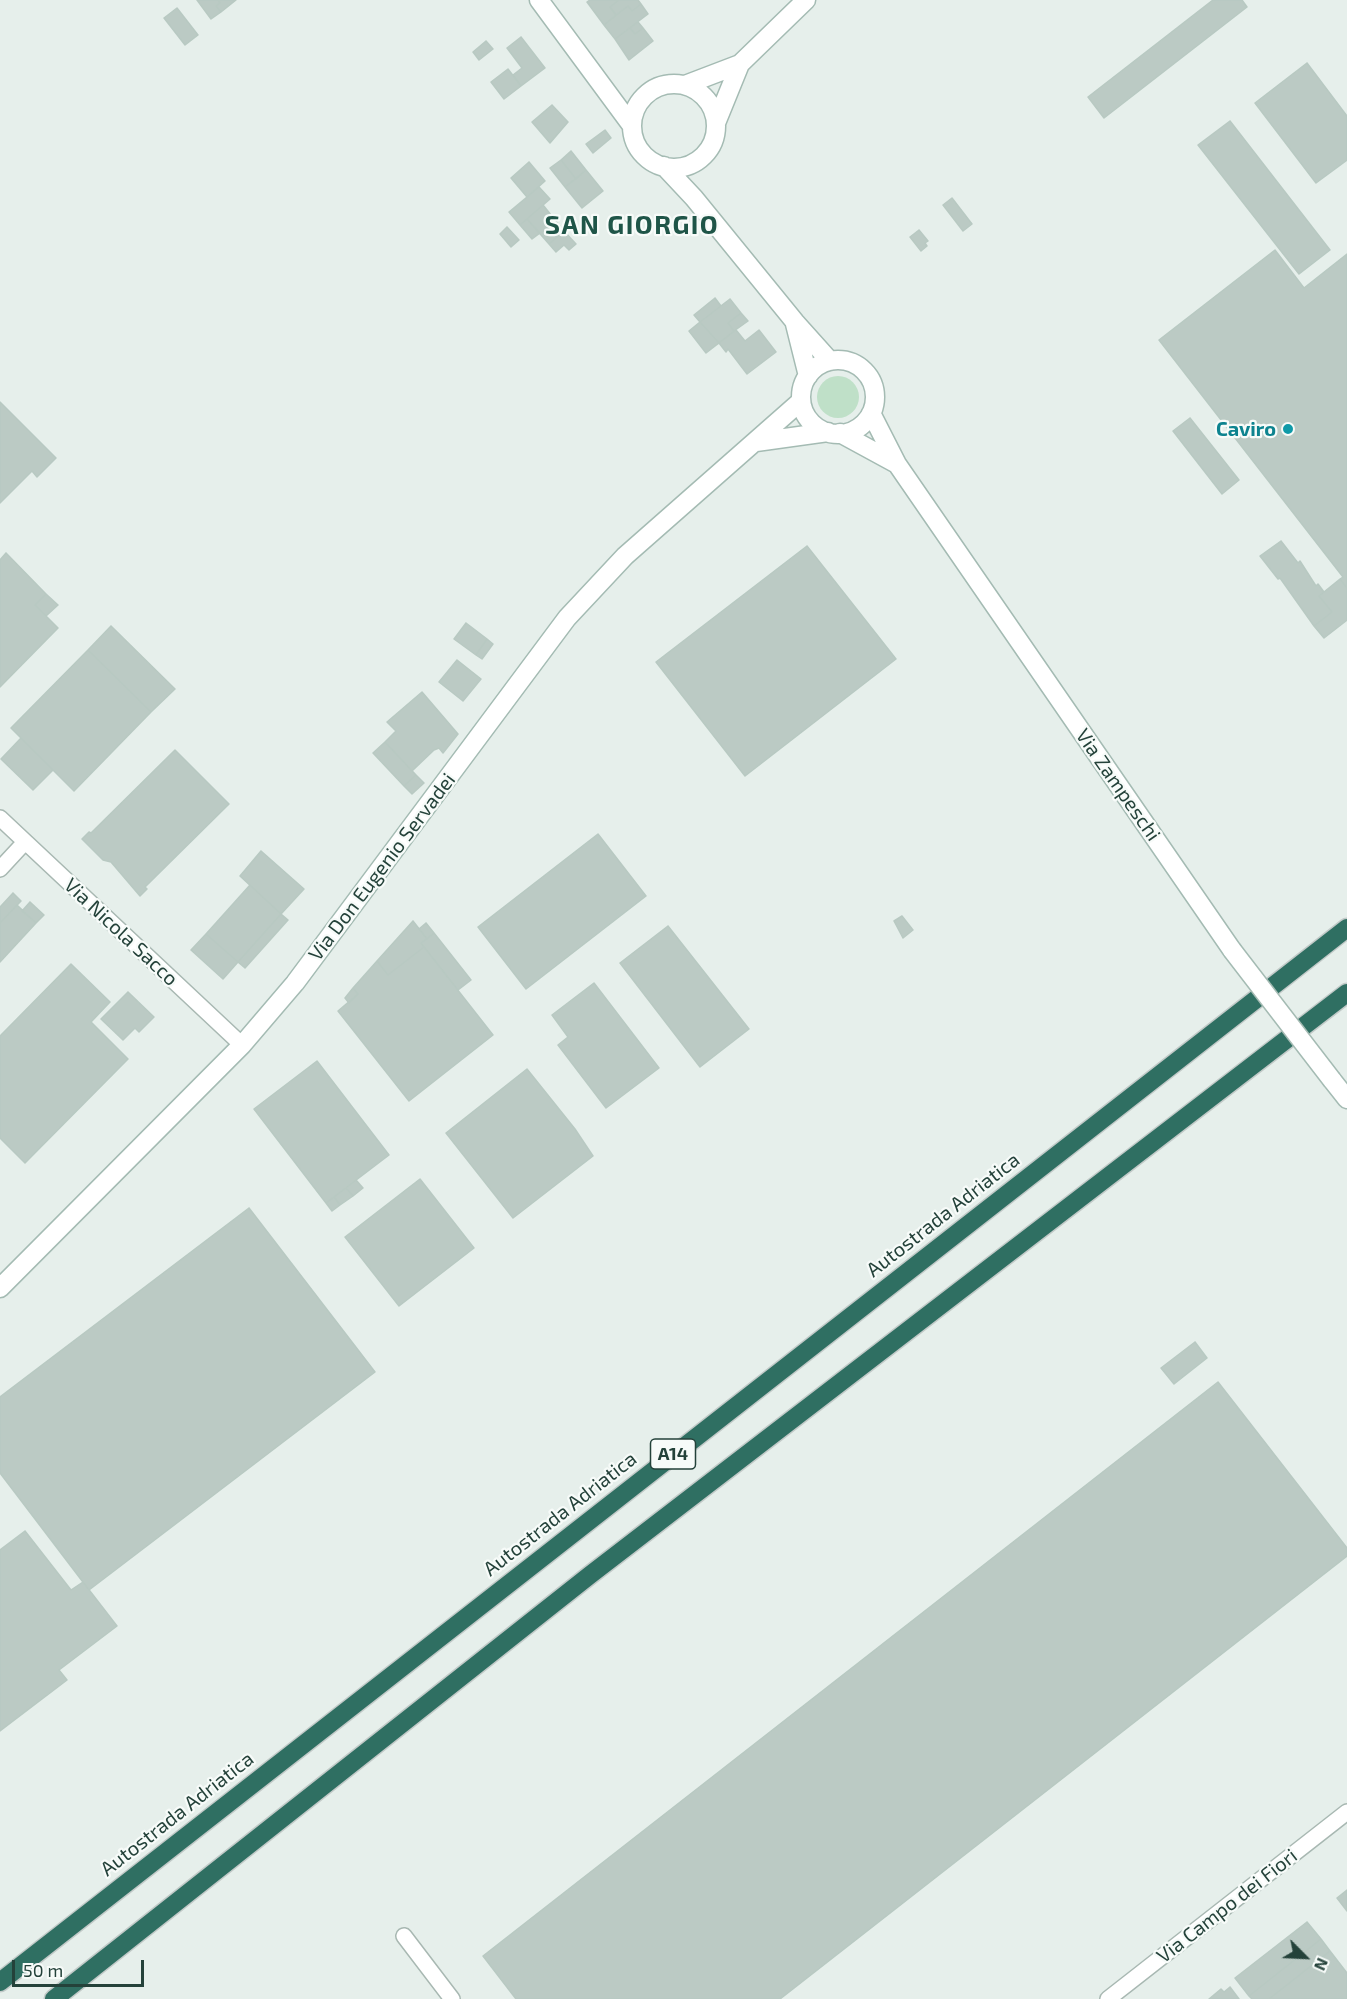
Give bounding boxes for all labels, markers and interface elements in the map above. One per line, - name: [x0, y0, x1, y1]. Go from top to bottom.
- district label: SAN GIORGIO: [545, 209, 719, 241]
- place label: Caviro: [1216, 417, 1276, 441]
- marker: Caviro: [1281, 422, 1295, 436]
- street label: Via Zampeschi: [1071, 724, 1165, 846]
- street label: Via Don Eugenio Servadei: [304, 768, 460, 966]
- street label: Via Nicola Sacco: [59, 873, 183, 991]
- street label: Autostrada Adriatica: [862, 1148, 1024, 1282]
- road number: A14: [650, 1439, 696, 1469]
- street label: Autostrada Adriatica: [479, 1447, 641, 1581]
- street label: Autostrada Adriatica: [96, 1747, 258, 1881]
- street label: Via Campo dei Fiori: [1152, 1844, 1302, 1968]
- north arrow: [1275, 1927, 1335, 1987]
- scale bar: [15, 1948, 147, 1986]
- text: N: [1311, 1955, 1333, 1974]
- text: 50 m: [23, 1959, 63, 1981]

